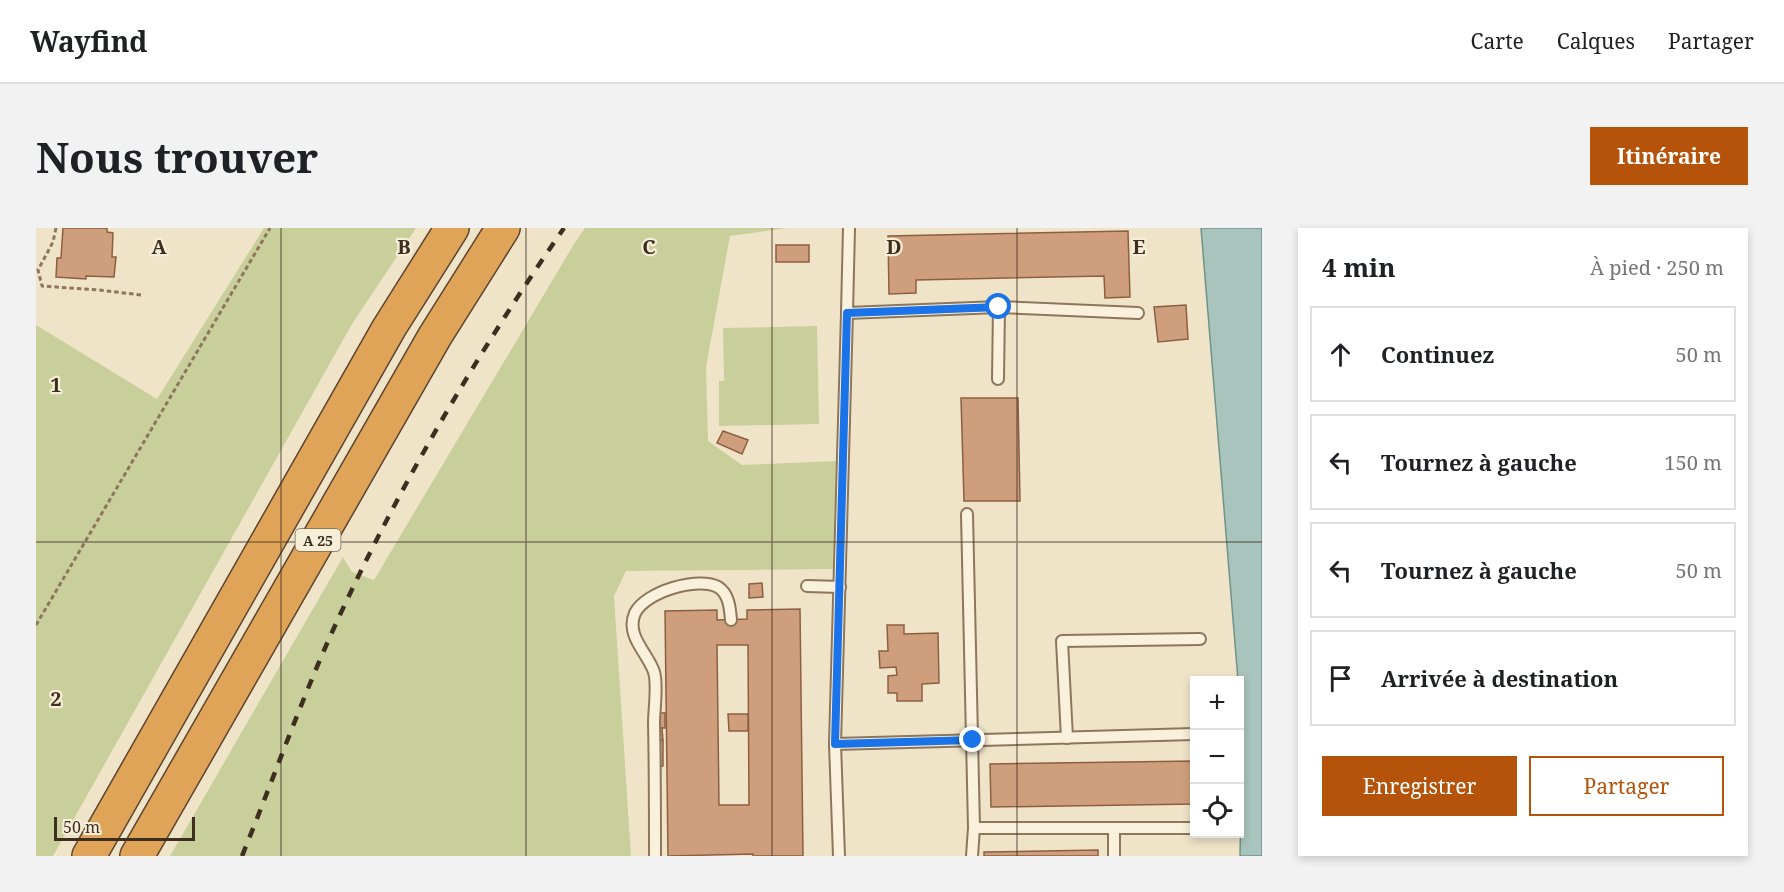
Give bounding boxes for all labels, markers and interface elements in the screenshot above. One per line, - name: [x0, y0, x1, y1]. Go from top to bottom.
- text: Wayfind: [30, 22, 148, 60]
- text: Carte: [1471, 27, 1524, 55]
- text: Calques: [1557, 27, 1635, 55]
- text: Partager: [1668, 27, 1754, 55]
- button: Itinéraire: [1590, 127, 1748, 185]
- text: Nous trouver: [36, 128, 318, 185]
- text: A: [151, 233, 167, 260]
- text: B: [397, 233, 411, 260]
- text: C: [642, 233, 656, 260]
- text: D: [886, 233, 902, 260]
- text: E: [1132, 233, 1146, 260]
- text: 4 min: [1322, 249, 1396, 285]
- text: À pied · 250 m: [1590, 254, 1724, 281]
- route start: [985, 293, 1011, 319]
- icon: ahead: [1324, 338, 1357, 371]
- text: Continuez: [1381, 339, 1494, 369]
- text: 50 m: [1676, 341, 1722, 368]
- text: 1: [50, 371, 62, 398]
- icon: left: [1324, 446, 1357, 479]
- text: Tournez à gauche: [1381, 447, 1577, 477]
- text: 150 m: [1664, 449, 1722, 476]
- road number: A 25: [296, 529, 340, 551]
- icon: left: [1324, 554, 1357, 587]
- text: Tournez à gauche: [1381, 555, 1577, 585]
- text: 50 m: [1676, 557, 1722, 584]
- icon: arrive: [1324, 662, 1357, 695]
- text: Arrivée à destination: [1381, 663, 1618, 693]
- map controls: [1190, 676, 1244, 838]
- button: +: [1190, 676, 1244, 730]
- text: 2: [50, 685, 62, 712]
- route end: [959, 726, 985, 752]
- button: −: [1190, 730, 1244, 784]
- button: Enregistrer: [1322, 756, 1517, 816]
- button: Partager: [1529, 756, 1724, 816]
- button: locate: [1190, 784, 1244, 838]
- scale bar: [54, 814, 195, 842]
- text: 50 m: [63, 816, 100, 838]

